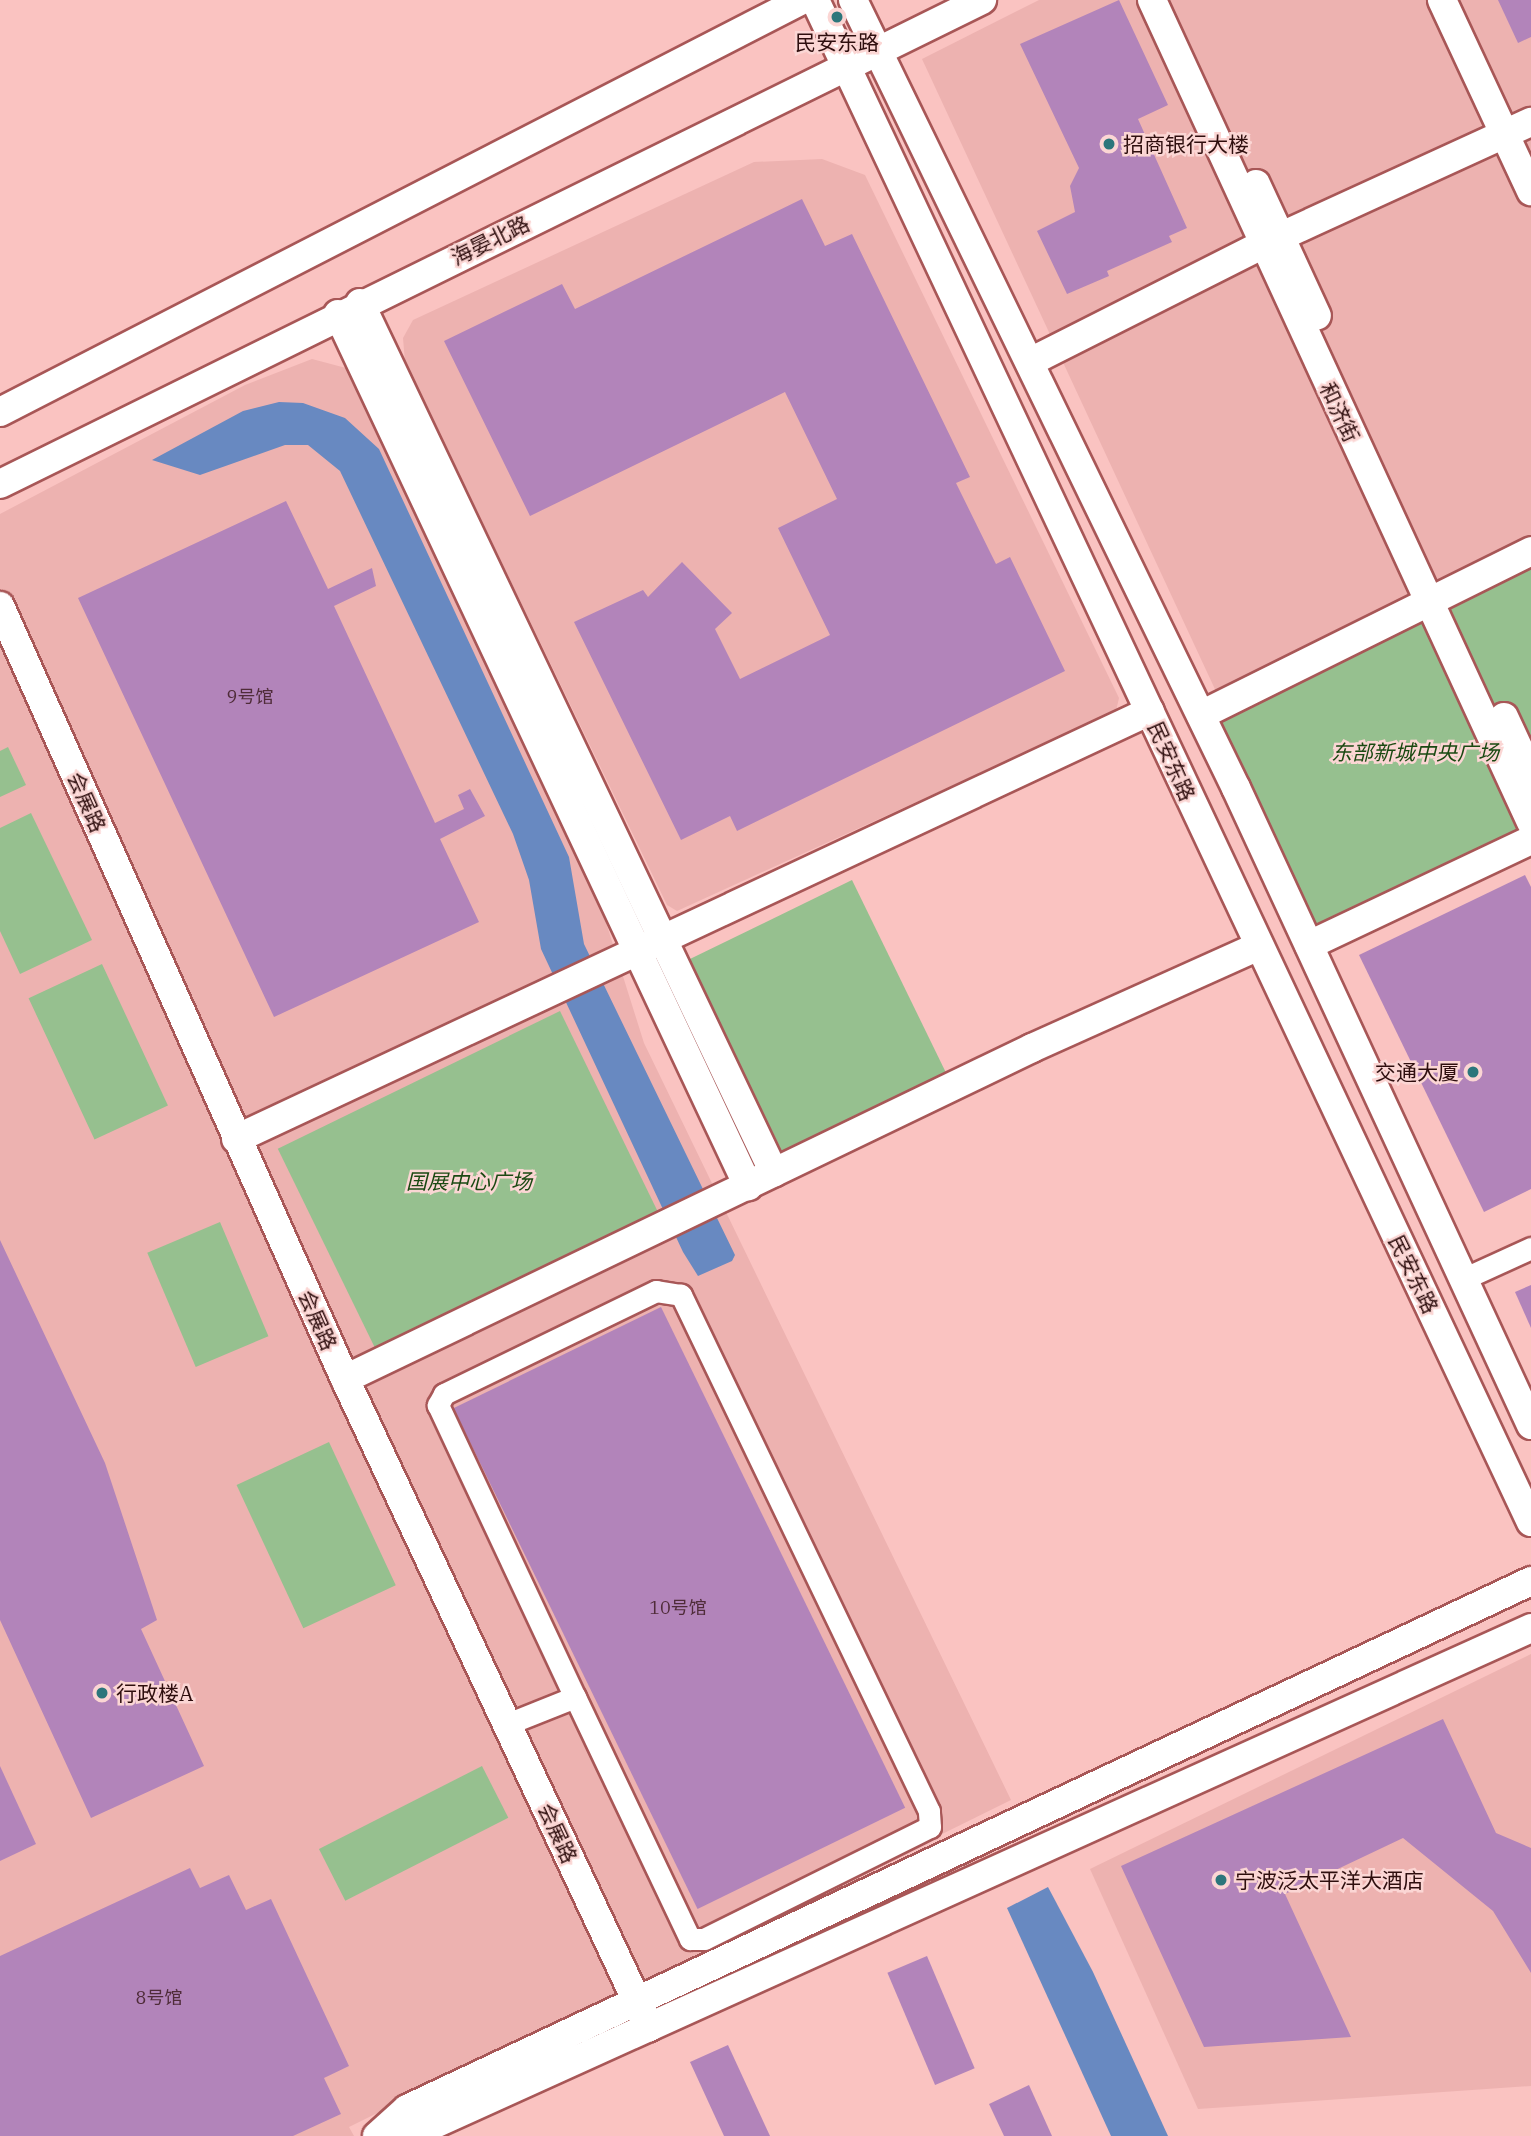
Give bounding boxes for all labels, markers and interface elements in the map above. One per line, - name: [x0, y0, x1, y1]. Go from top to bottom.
- marker: 民安东路: [827, 7, 847, 27]
- place label: 民安东路: [795, 29, 879, 55]
- place label: 招商银行大楼: [1123, 131, 1249, 157]
- marker: 招商银行大楼: [1101, 136, 1117, 152]
- street label: 海晏北路: [447, 210, 533, 270]
- street label: 和济街: [1315, 378, 1365, 446]
- house number: 9号馆: [227, 686, 273, 708]
- street label: 民安东路: [1143, 718, 1201, 804]
- park label: 东部新城中央广场: [1331, 739, 1499, 765]
- street label: 会展路: [63, 768, 111, 836]
- place label: 交通大厦: [1375, 1059, 1459, 1085]
- marker: 交通大厦: [1465, 1064, 1481, 1080]
- park label: 国展中心广场: [406, 1168, 532, 1194]
- street label: 民安东路: [1384, 1231, 1444, 1317]
- street label: 会展路: [294, 1286, 342, 1354]
- house number: 10号馆: [649, 1597, 707, 1619]
- place label: 行政楼A: [116, 1680, 193, 1706]
- marker: 行政楼A: [94, 1685, 110, 1701]
- street label: 会展路: [533, 1799, 583, 1867]
- place label: 宁波泛太平洋大酒店: [1235, 1867, 1424, 1893]
- marker: 宁波泛太平洋大酒店: [1213, 1872, 1229, 1888]
- house number: 8号馆: [136, 1987, 182, 2009]

